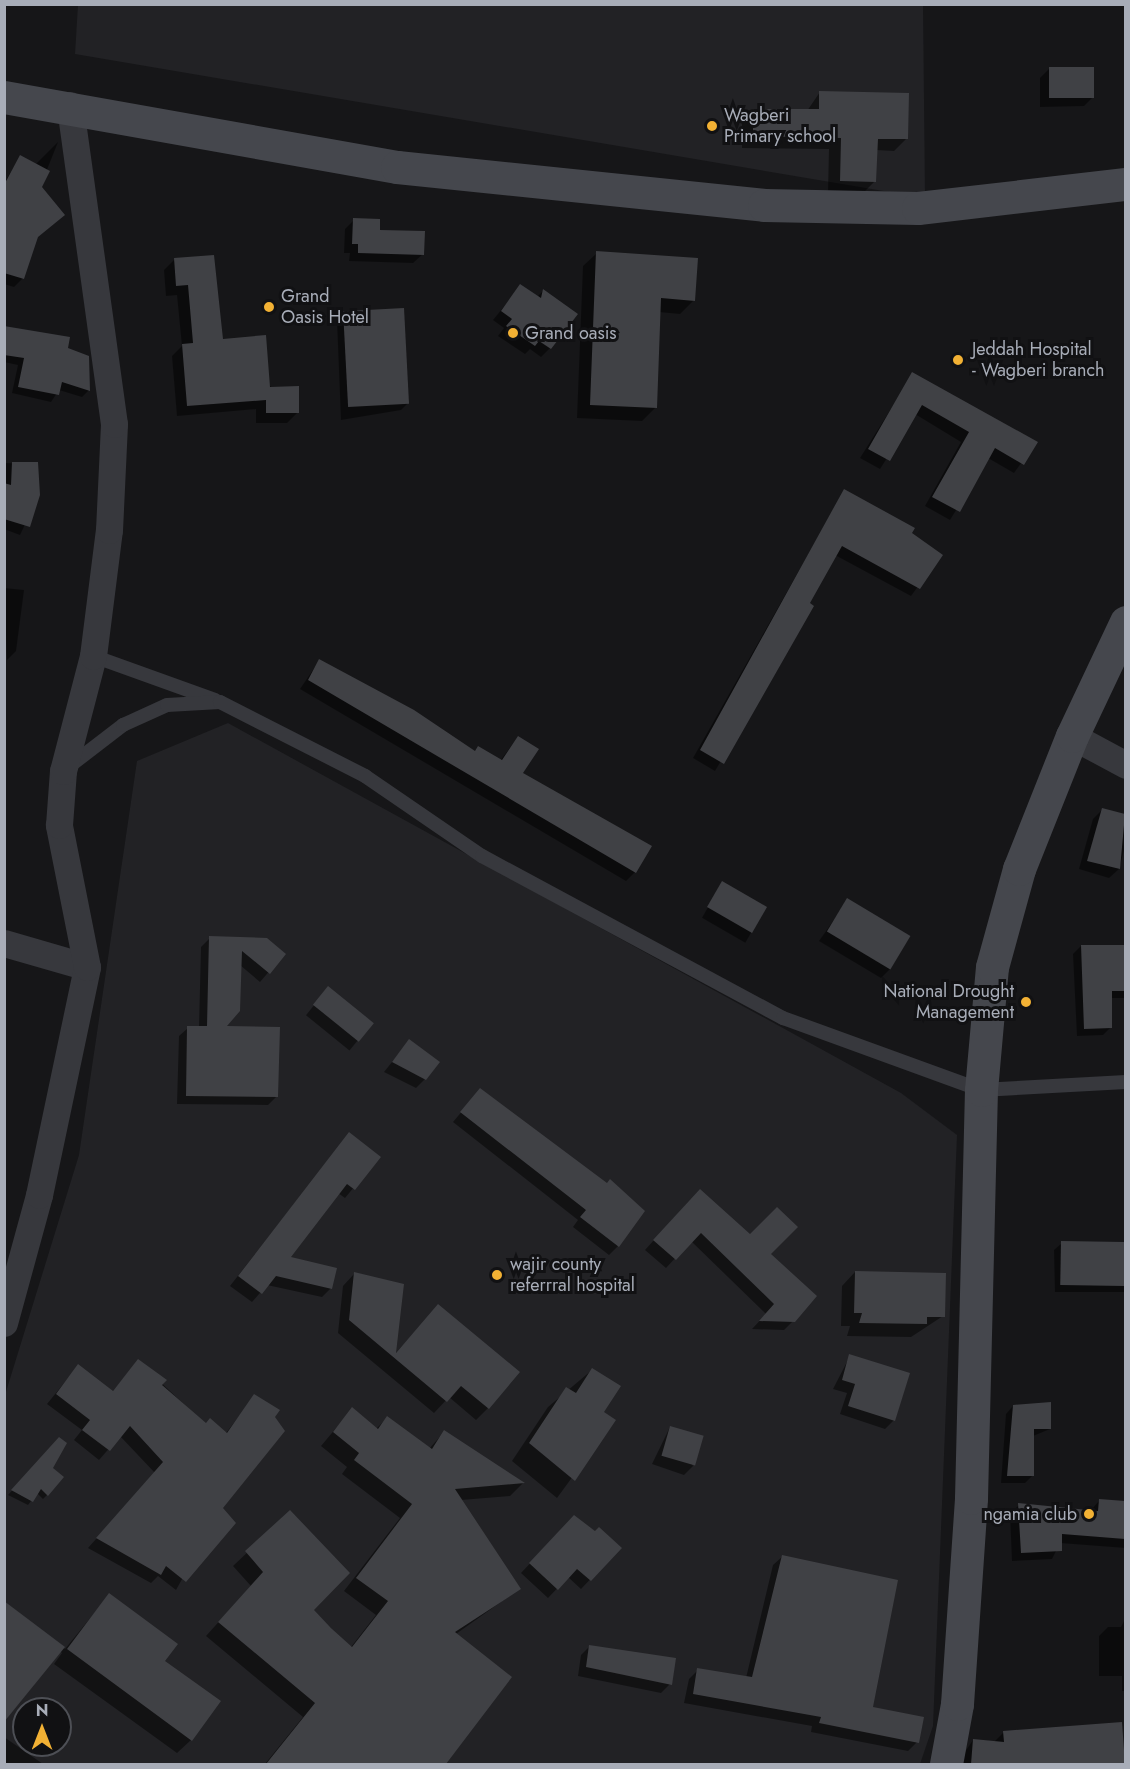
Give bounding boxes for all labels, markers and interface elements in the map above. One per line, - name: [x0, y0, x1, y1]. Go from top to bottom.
- place label: Wagberi Primary school: [724, 105, 836, 148]
- marker: Wagberi Primary school: [705, 119, 719, 133]
- place label: Grand Oasis Hotel: [281, 286, 369, 328]
- marker: Grand Oasis Hotel: [262, 300, 276, 314]
- place label: Grand oasis: [525, 322, 617, 344]
- marker: Grand oasis: [506, 326, 520, 340]
- place label: Jeddah Hospital - Wagberi branch: [972, 339, 1104, 382]
- marker: Jeddah Hospital - Wagberi branch: [949, 351, 967, 369]
- place label: National Drought Management: [883, 981, 1014, 1024]
- marker: National Drought Management: [1019, 995, 1033, 1009]
- place label: wajir county referrral hospital: [510, 1254, 635, 1296]
- marker: wajir county referrral hospital: [488, 1266, 506, 1284]
- place label: ngamia club: [983, 1503, 1077, 1525]
- marker: ngamia club: [1082, 1507, 1096, 1521]
- north arrow: [12, 1697, 72, 1757]
- text: N: [36, 1699, 48, 1722]

